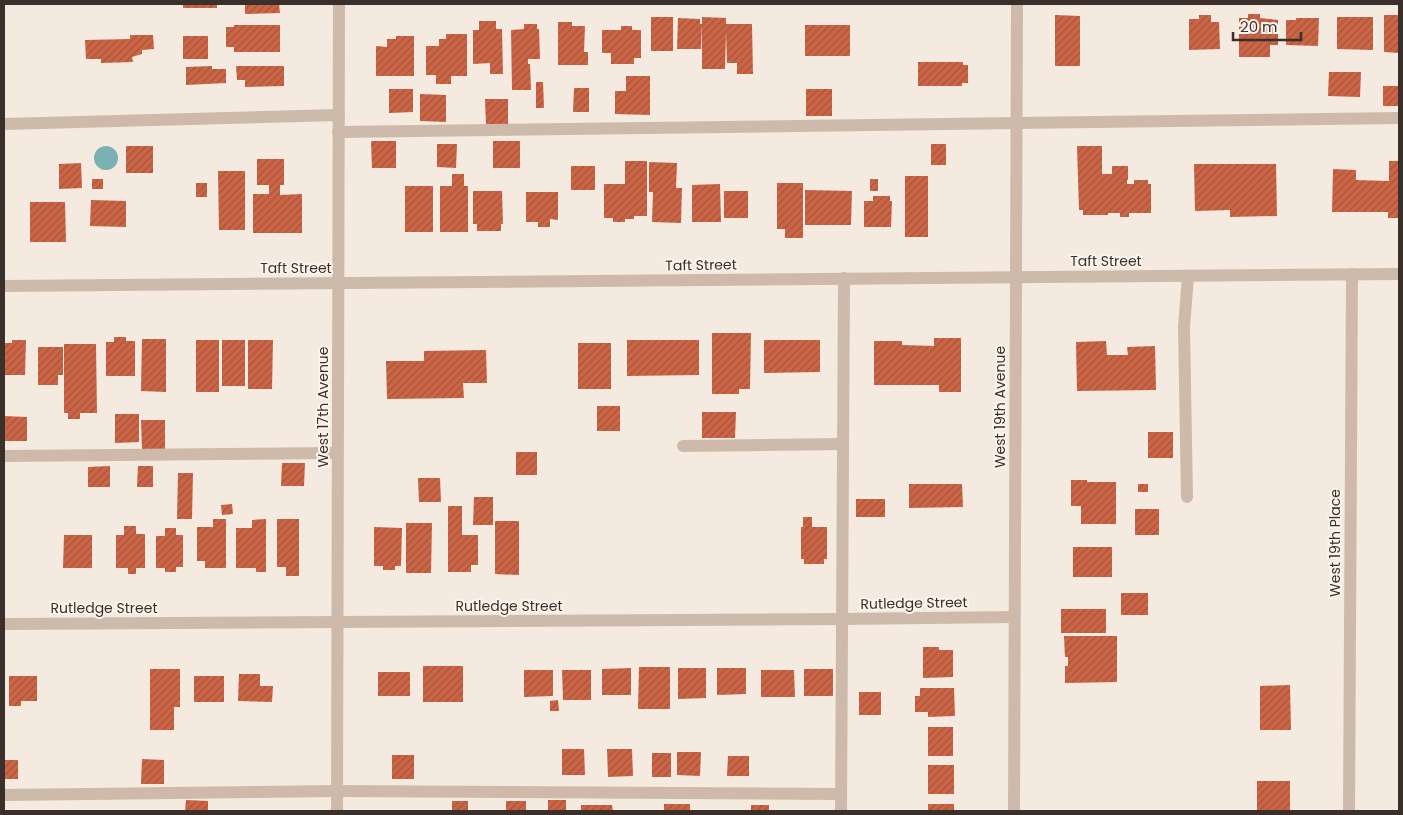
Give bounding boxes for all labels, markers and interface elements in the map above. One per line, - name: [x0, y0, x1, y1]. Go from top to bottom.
- scale bar: [1233, 10, 1300, 42]
- text: 20 m: [1240, 16, 1278, 37]
- street label: Taft Street: [1070, 251, 1142, 271]
- street label: Taft Street: [665, 254, 737, 276]
- street label: Taft Street: [260, 258, 332, 278]
- street label: West 17th Avenue: [313, 346, 333, 467]
- street label: West 19th Avenue: [990, 346, 1010, 468]
- street label: West 19th Place: [1325, 489, 1345, 597]
- street label: Rutledge Street: [860, 592, 968, 614]
- street label: Rutledge Street: [455, 596, 563, 616]
- street label: Rutledge Street: [50, 598, 158, 618]

